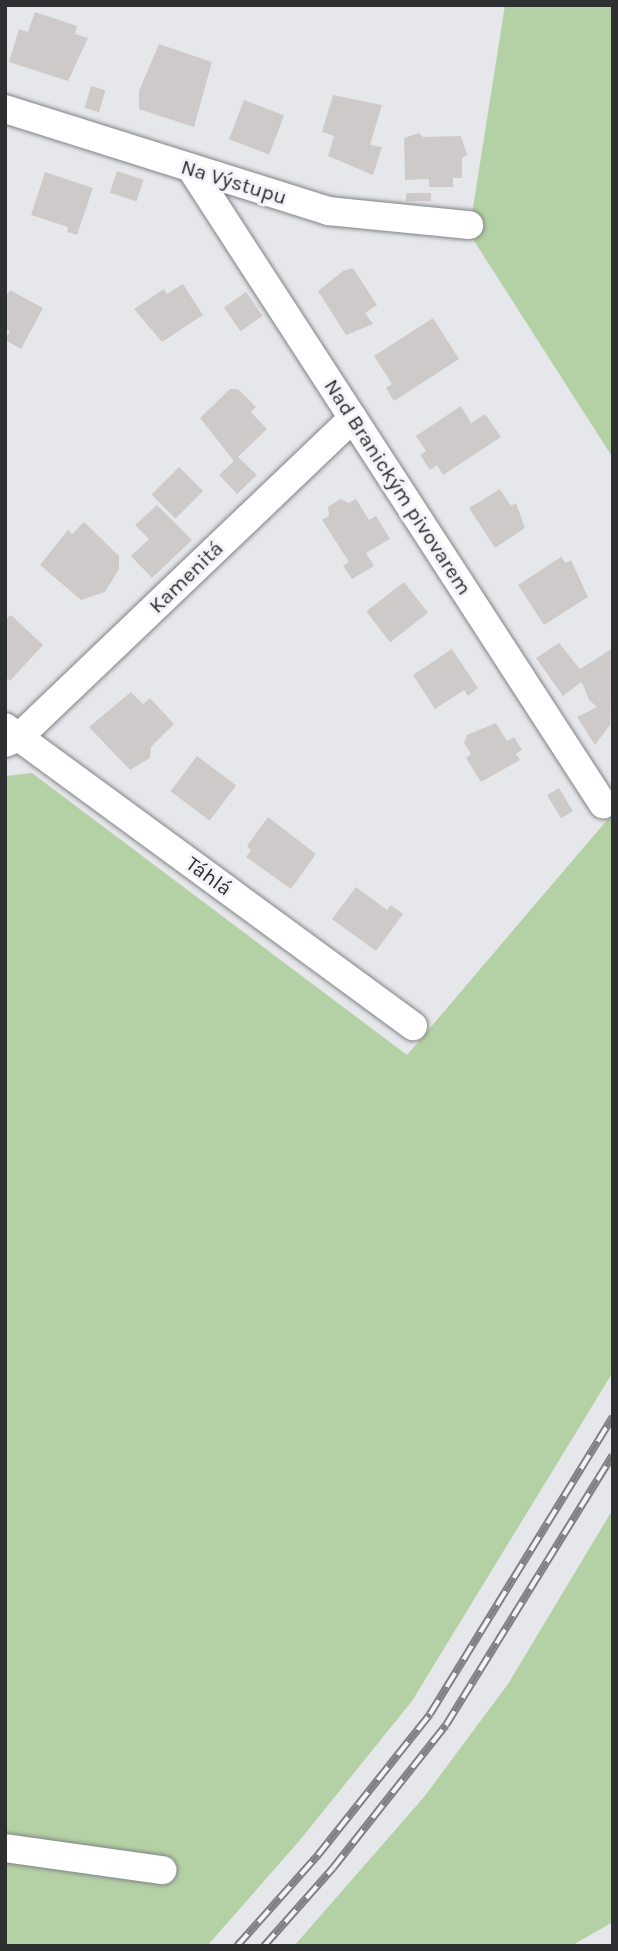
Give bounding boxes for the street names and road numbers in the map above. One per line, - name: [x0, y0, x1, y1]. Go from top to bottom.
- street label: Na Výstupu: [178, 154, 290, 210]
- street label: Nad Branickým pivovarem: [319, 374, 477, 600]
- street label: Kamenitá: [144, 536, 228, 618]
- street label: Táhlá: [181, 851, 237, 901]

